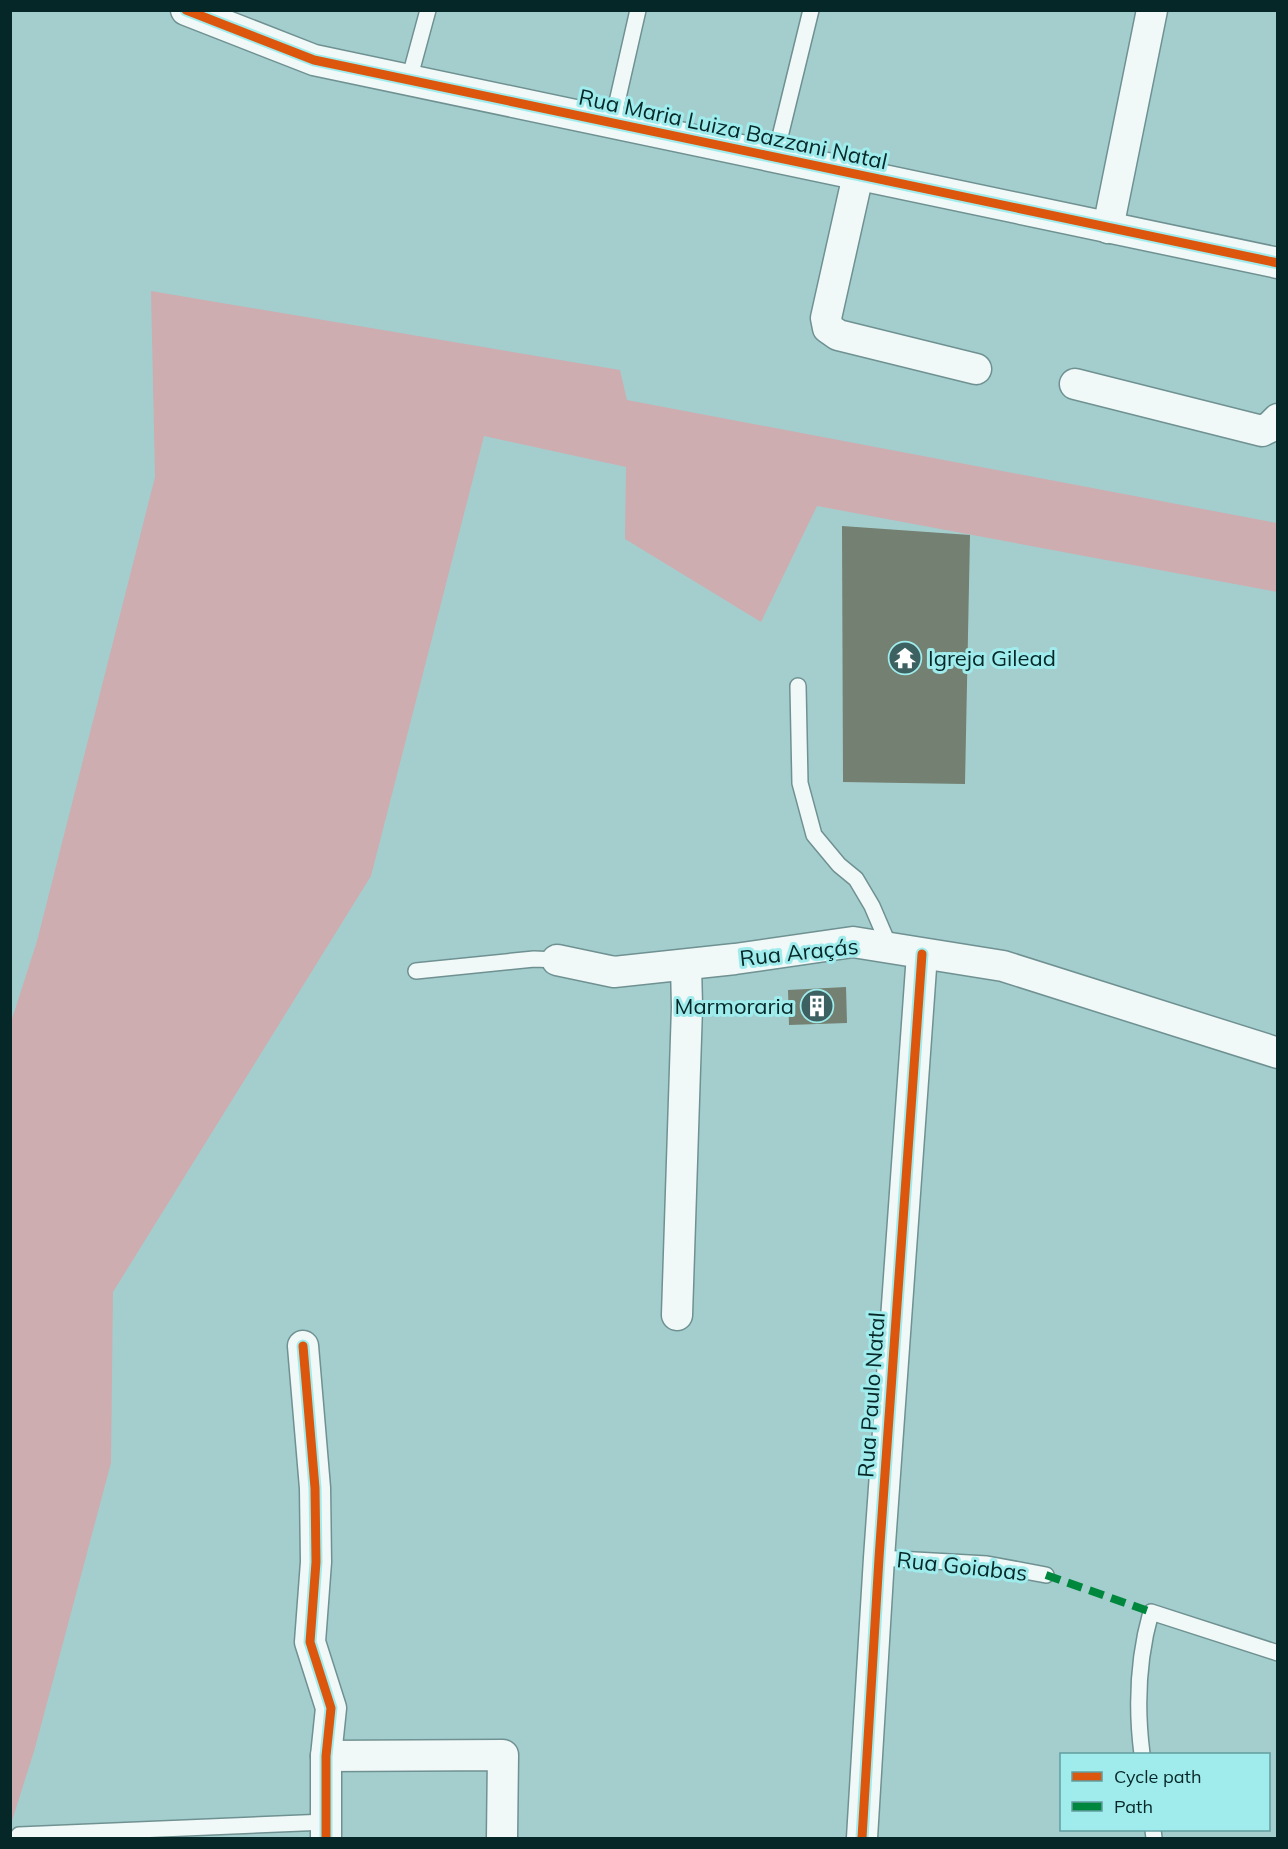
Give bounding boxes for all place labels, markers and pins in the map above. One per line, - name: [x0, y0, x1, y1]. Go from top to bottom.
- temple icon: Igreja Gilead: [887, 640, 923, 676]
- place label: Igreja Gilead: [928, 644, 1056, 672]
- building icon: Marmoraria: [799, 988, 835, 1024]
- place label: Marmoraria: [675, 992, 794, 1020]

